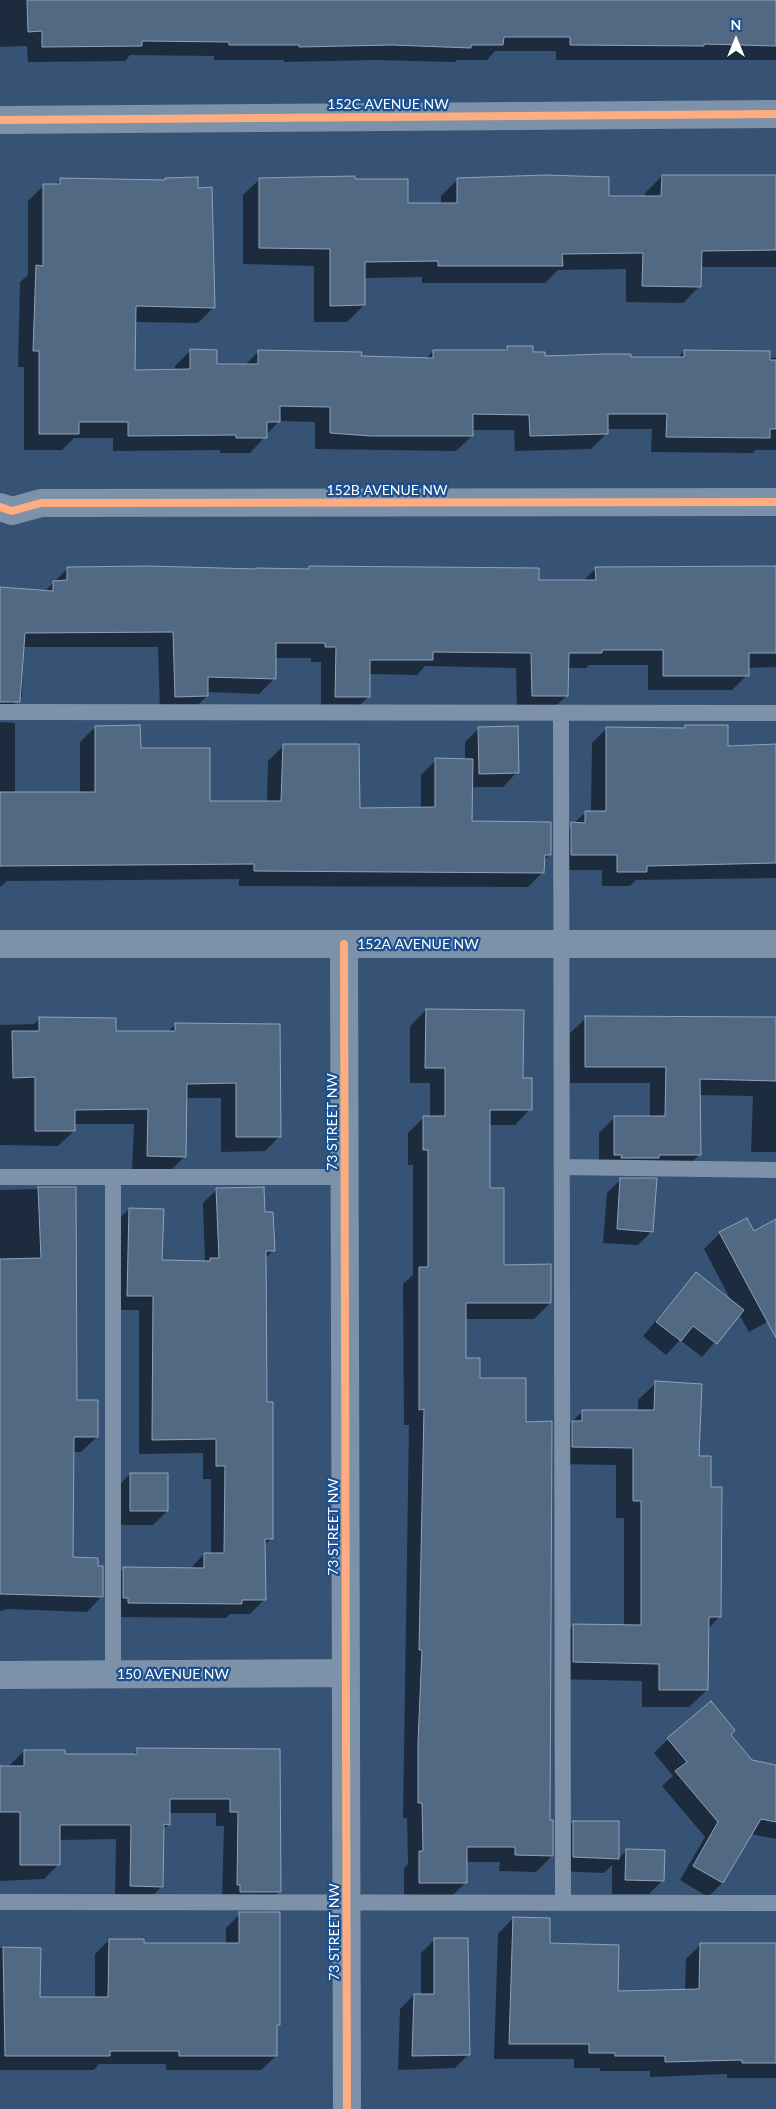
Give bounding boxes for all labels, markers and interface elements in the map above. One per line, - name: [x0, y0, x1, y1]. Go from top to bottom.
- north arrow: [711, 15, 761, 65]
- text: N: [731, 16, 741, 33]
- street label: 152C AVENUE NW: [327, 96, 449, 112]
- street label: 152B AVENUE NW: [326, 482, 448, 498]
- street label: 152A AVENUE NW: [357, 936, 479, 952]
- street label: 73 STREET NW: [324, 1073, 340, 1171]
- street label: 73 STREET NW: [325, 1478, 341, 1576]
- street label: 150 AVENUE NW: [117, 1666, 229, 1682]
- street label: 73 STREET NW: [326, 1883, 342, 1981]

